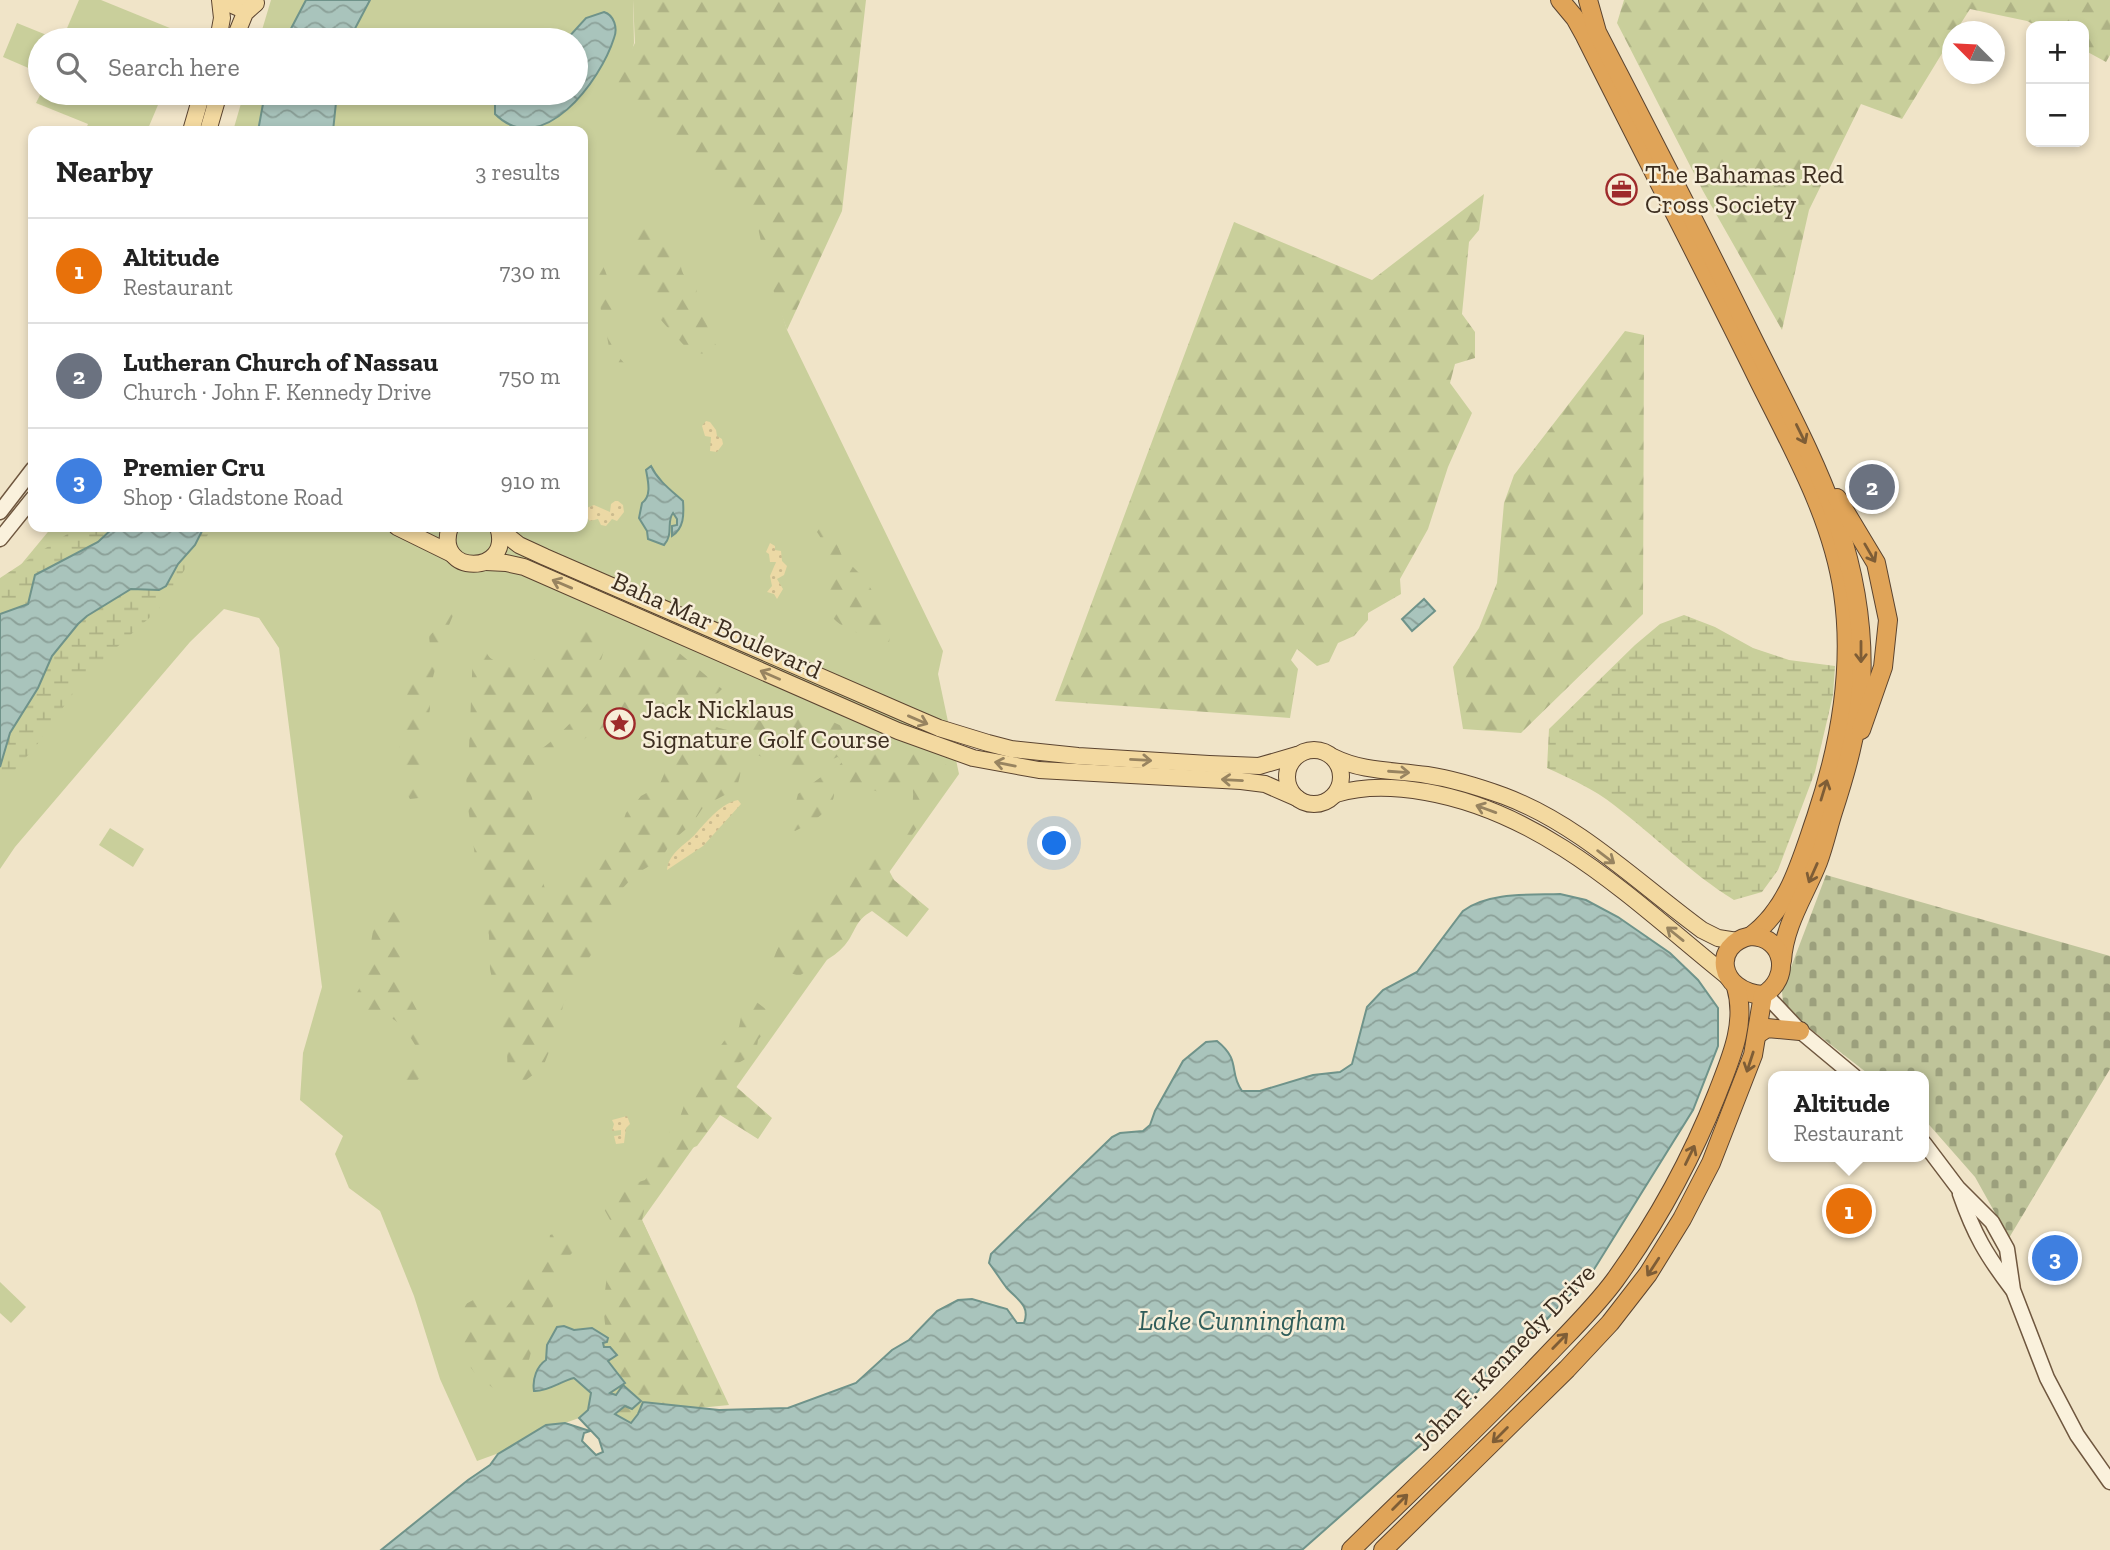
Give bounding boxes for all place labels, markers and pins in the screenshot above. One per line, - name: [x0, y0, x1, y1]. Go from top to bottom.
- place label: The Bahamas Red Cross Society: [1645, 158, 1844, 220]
- office icon: The Bahamas Red Cross Society: [1605, 172, 1639, 206]
- pin: 2: [1849, 461, 1895, 513]
- place label: Jack Nicklaus Signature Golf Course: [642, 693, 890, 755]
- place icon: Jack Nicklaus Signature Golf Course: [602, 707, 636, 741]
- pin: 1: [1826, 1185, 1872, 1237]
- pin: 3: [2032, 1232, 2078, 1284]

